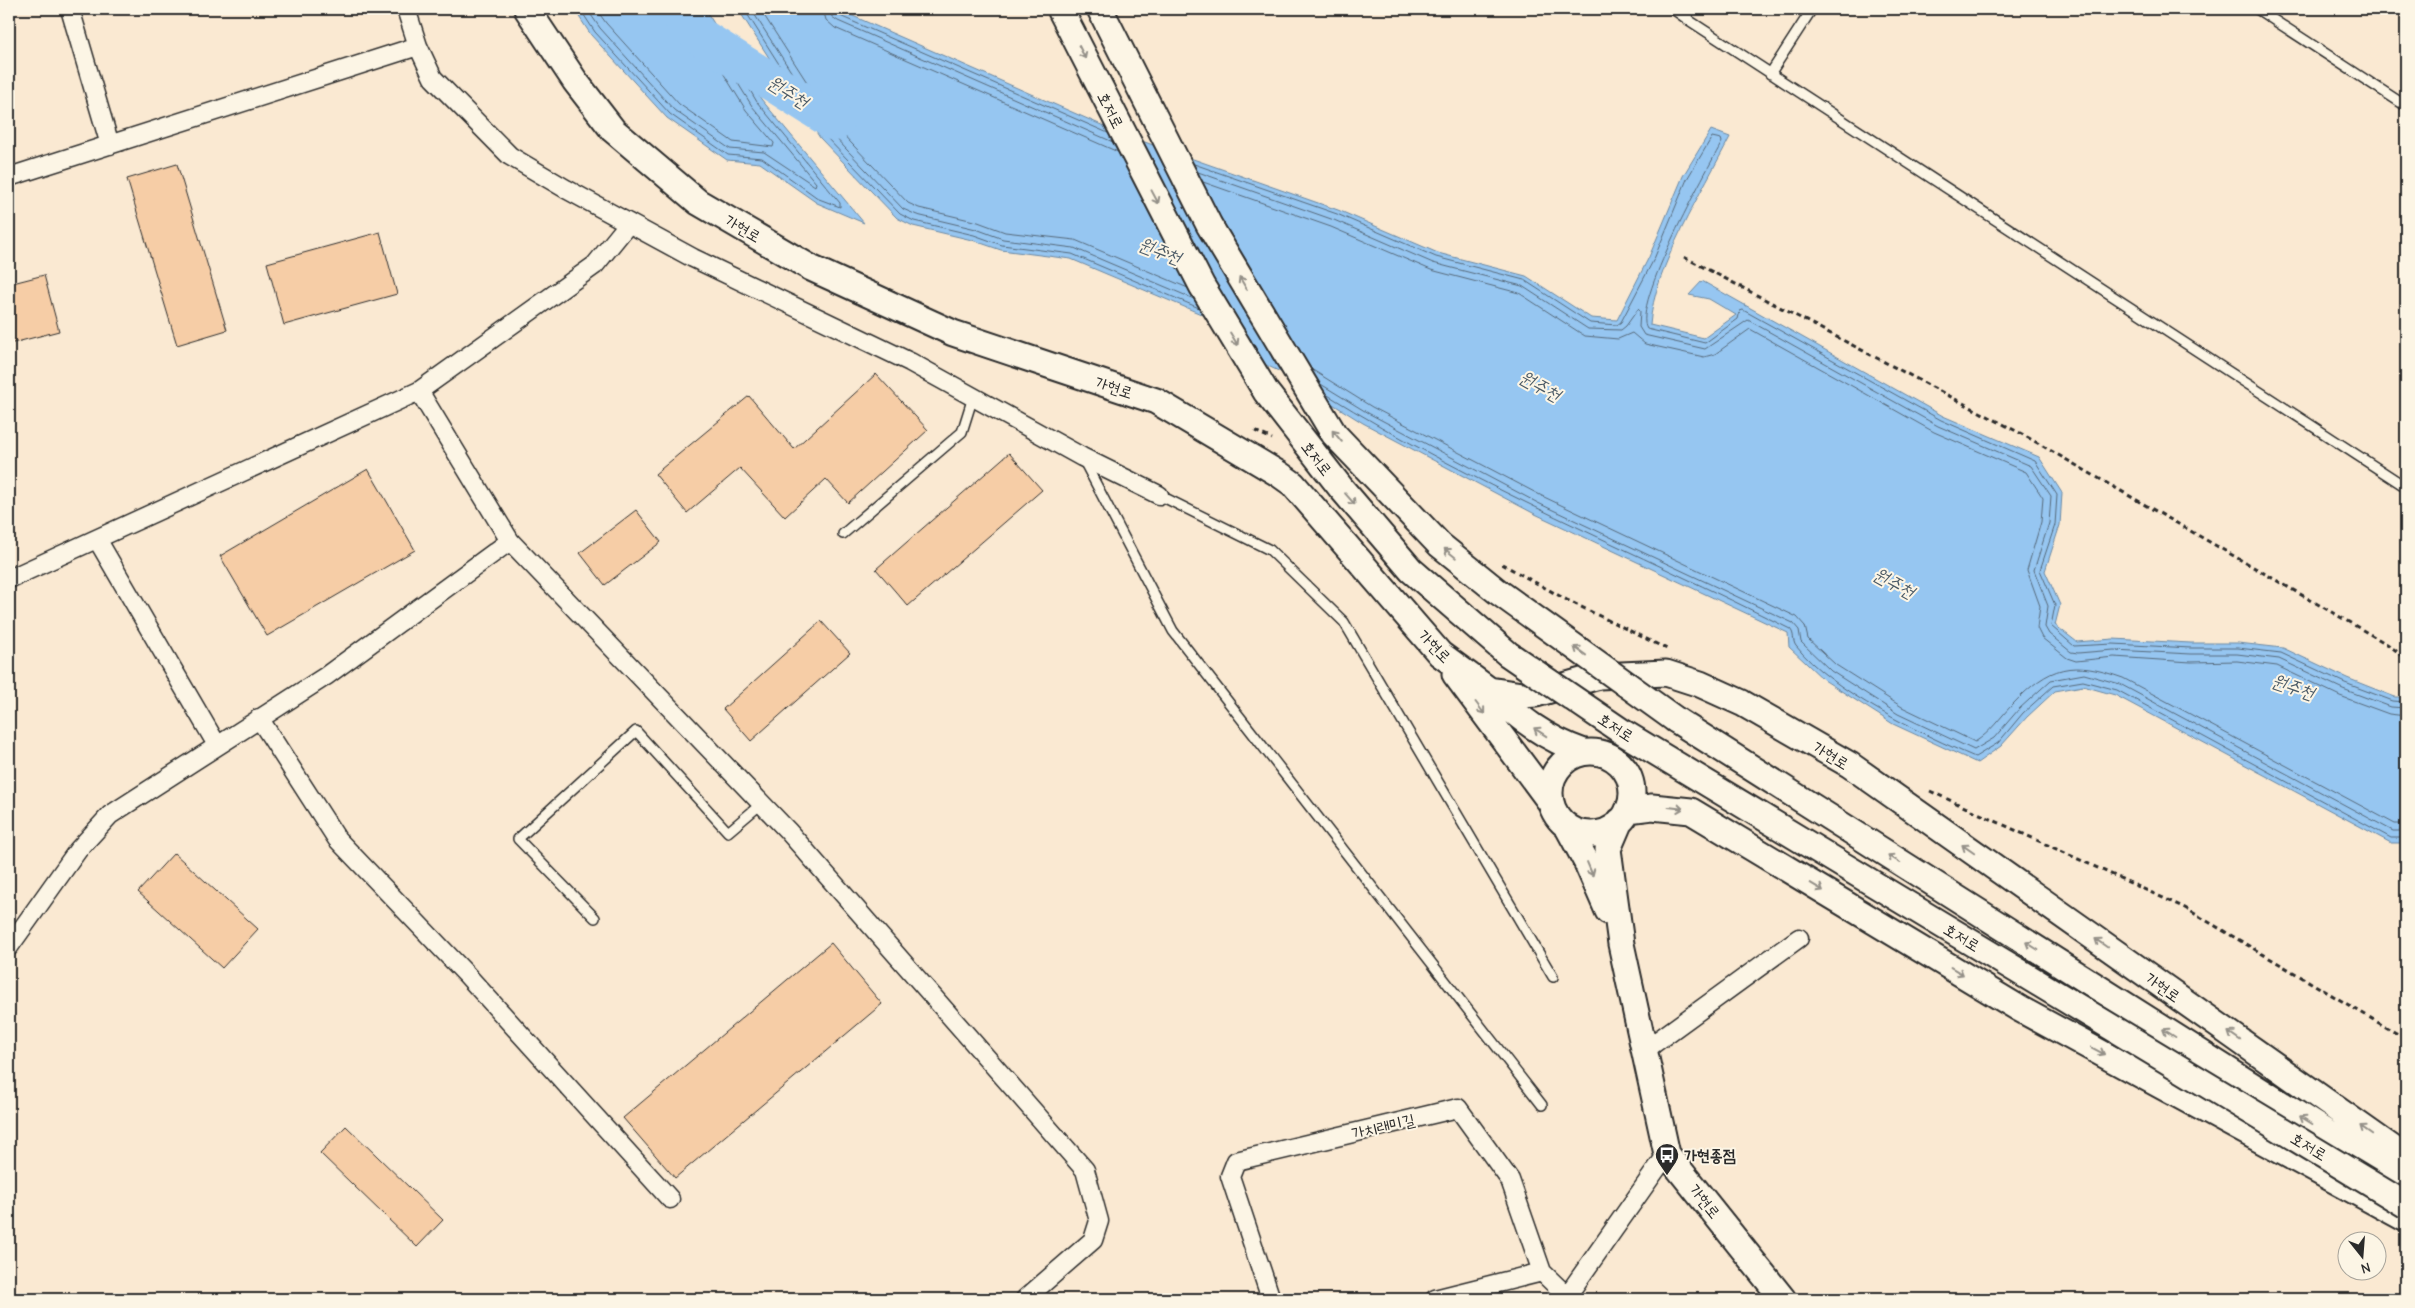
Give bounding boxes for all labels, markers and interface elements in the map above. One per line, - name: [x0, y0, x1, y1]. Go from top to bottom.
- one-way arrow: [1077, 45, 1087, 60]
- water label: 원주천: [764, 72, 813, 114]
- street label: 호저로: [1093, 89, 1127, 132]
- one-way arrow: [1151, 189, 1161, 204]
- street label: 가현로: [721, 211, 764, 246]
- water label: 원주천: [1136, 234, 1185, 270]
- one-way arrow: [1238, 276, 1248, 290]
- one-way arrow: [1230, 332, 1240, 346]
- water label: 원주천: [1516, 367, 1565, 407]
- street label: 가현로: [1093, 373, 1135, 402]
- one-way arrow: [1332, 430, 1343, 443]
- street label: 호저로: [1297, 438, 1335, 479]
- one-way arrow: [1344, 492, 1356, 505]
- one-way arrow: [1444, 548, 1457, 559]
- water label: 원주천: [1870, 564, 1919, 604]
- street label: 가현로: [1414, 627, 1454, 667]
- one-way arrow: [1573, 646, 1587, 656]
- water label: 원주천: [2269, 670, 2318, 705]
- one-way arrow: [1474, 701, 1485, 714]
- street label: 호저로: [1594, 710, 1637, 746]
- one-way arrow: [1533, 726, 1547, 737]
- street label: 가현로: [1809, 738, 1852, 774]
- one-way arrow: [1668, 804, 1684, 814]
- one-way arrow: [1961, 844, 1975, 854]
- one-way arrow: [1888, 853, 1902, 863]
- one-way arrow: [1586, 861, 1595, 876]
- one-way arrow: [1810, 882, 1824, 892]
- street label: 호저로: [1940, 920, 1983, 956]
- one-way arrow: [2094, 938, 2108, 948]
- one-way arrow: [2025, 940, 2039, 950]
- one-way arrow: [1949, 966, 1963, 976]
- street label: 가현로: [2141, 969, 2183, 1006]
- one-way arrow: [2162, 1027, 2176, 1037]
- one-way arrow: [2227, 1031, 2241, 1041]
- one-way arrow: [2090, 1046, 2105, 1056]
- street label: 가치래미길: [1350, 1111, 1417, 1143]
- one-way arrow: [2299, 1115, 2313, 1125]
- one-way arrow: [2360, 1125, 2374, 1135]
- street label: 호저로: [2287, 1129, 2330, 1165]
- bus stop icon: 가현종점: [1654, 1142, 1680, 1176]
- place label: 가현종점: [1684, 1147, 1736, 1165]
- street label: 가현로: [1685, 1181, 1723, 1222]
- north arrow: [2338, 1230, 2388, 1280]
- text: N: [2359, 1258, 2373, 1277]

